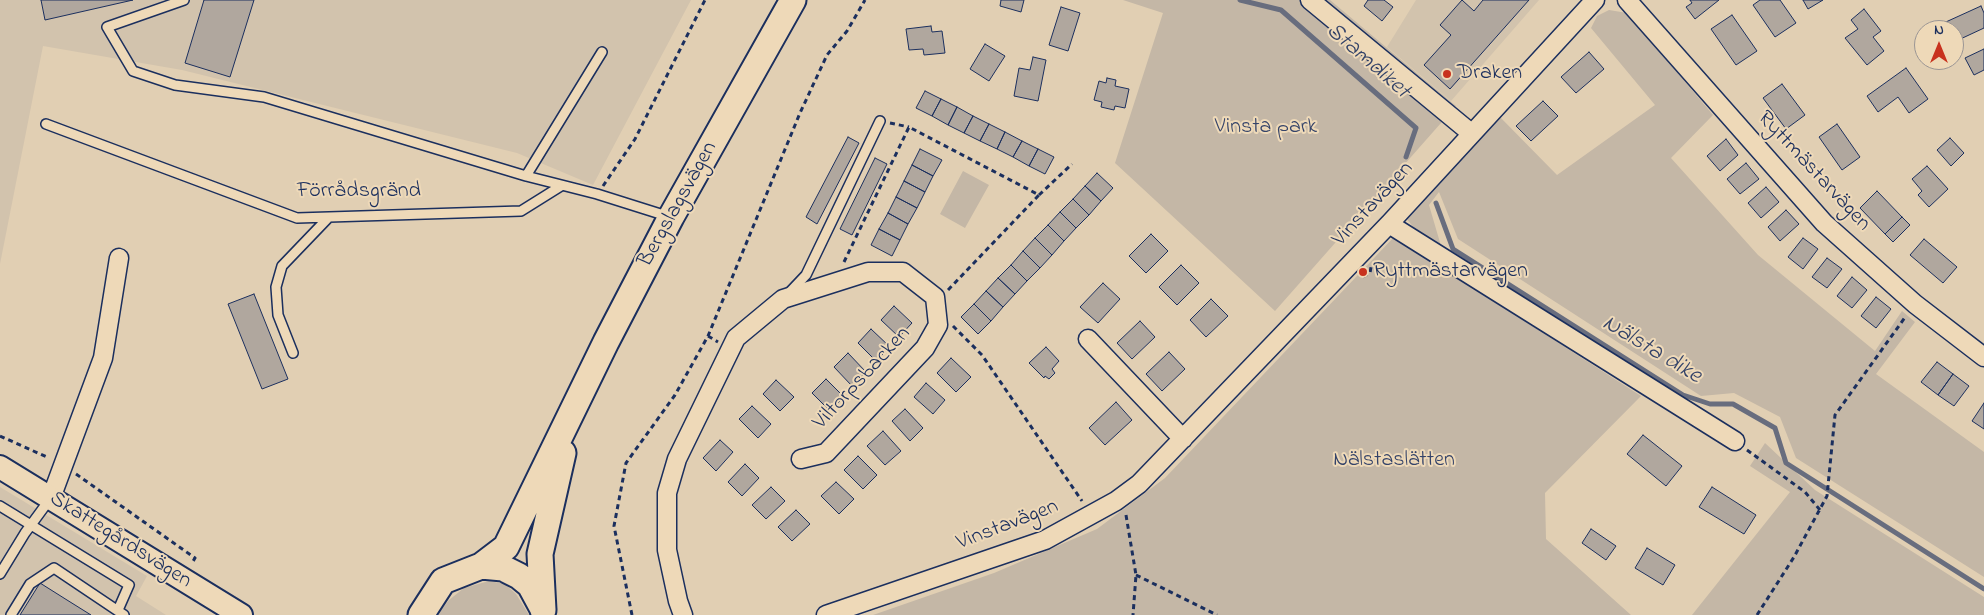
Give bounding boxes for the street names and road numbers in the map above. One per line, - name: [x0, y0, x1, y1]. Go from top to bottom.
- street label: Ryttmästarvägen: [1751, 106, 1875, 238]
- street label: Bergslagsvägen: [634, 138, 724, 272]
- street label: Vinstavägen: [1328, 157, 1420, 253]
- street label: Förrådsgränd: [297, 179, 421, 205]
- street label: Viltorpsbacken: [808, 322, 918, 436]
- street label: Skattegårdsvägen: [44, 487, 196, 595]
- street label: Vinstavägen: [953, 495, 1063, 557]

